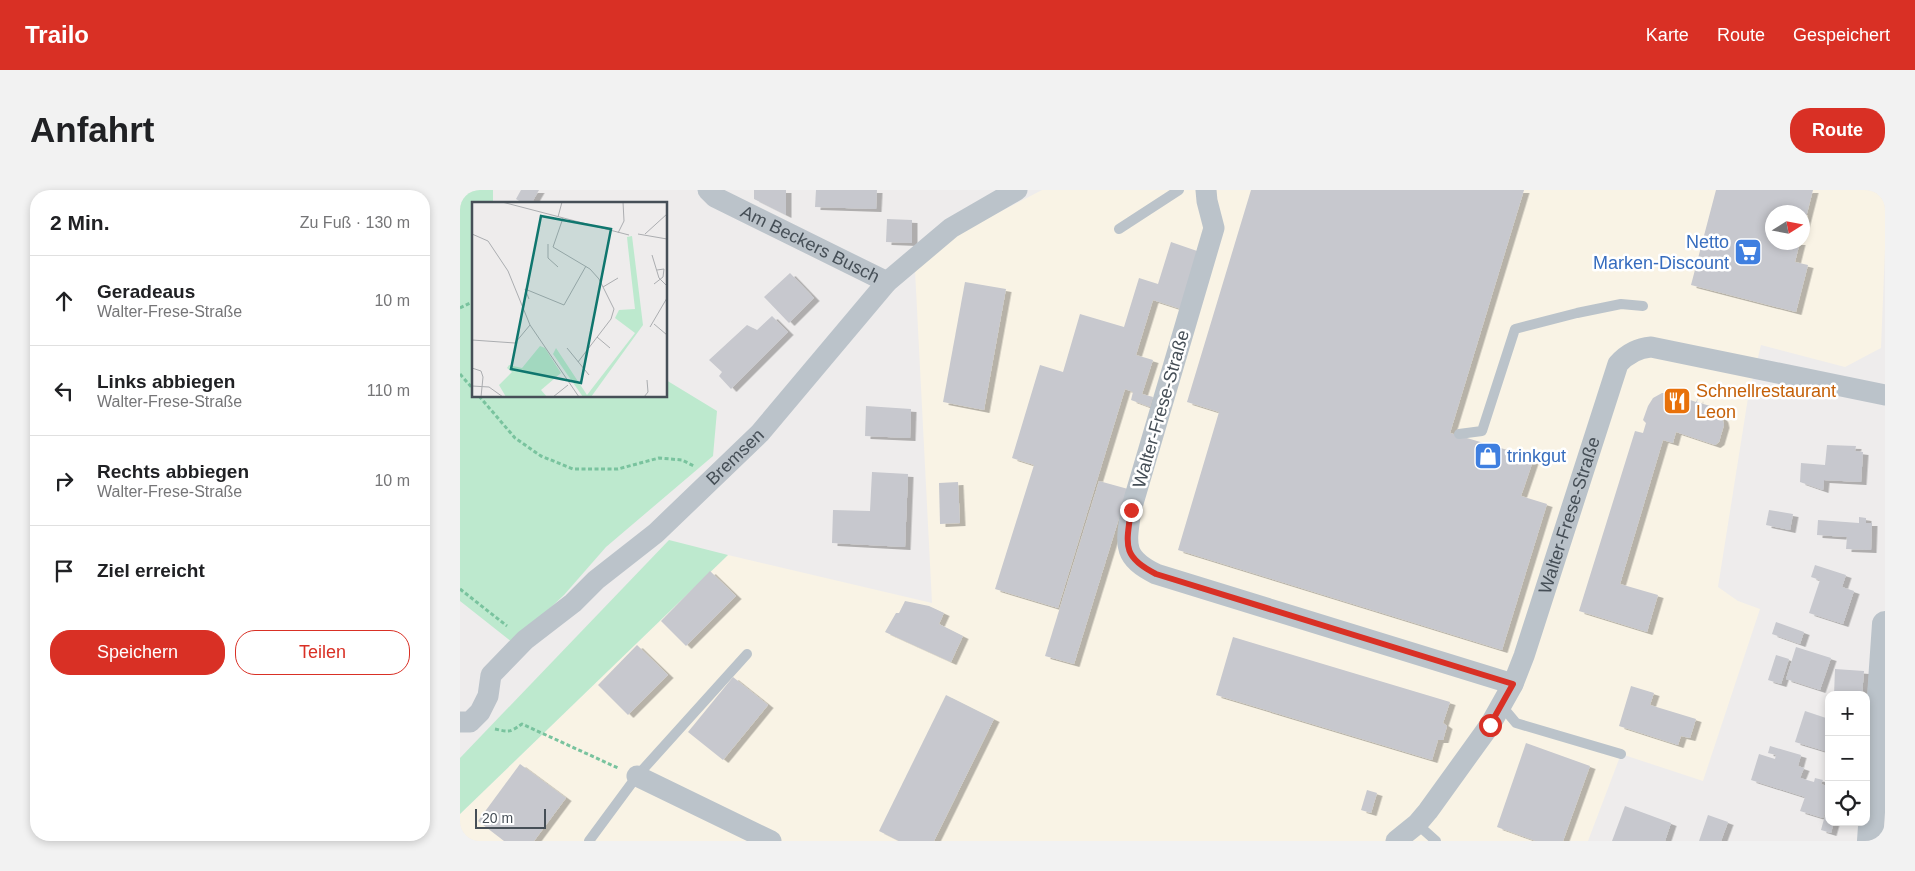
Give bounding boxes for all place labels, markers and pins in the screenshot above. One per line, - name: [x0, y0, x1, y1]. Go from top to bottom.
- place label: Netto Marken-Discount: [1593, 232, 1729, 273]
- supermarket icon: Netto Marken-Discount: [1733, 237, 1763, 267]
- place label: Schnellrestaurant Leon: [1696, 381, 1836, 422]
- restaurant icon: Schnellrestaurant Leon: [1662, 386, 1692, 416]
- shop icon: trinkgut: [1473, 441, 1503, 471]
- place label: trinkgut: [1507, 446, 1566, 466]

